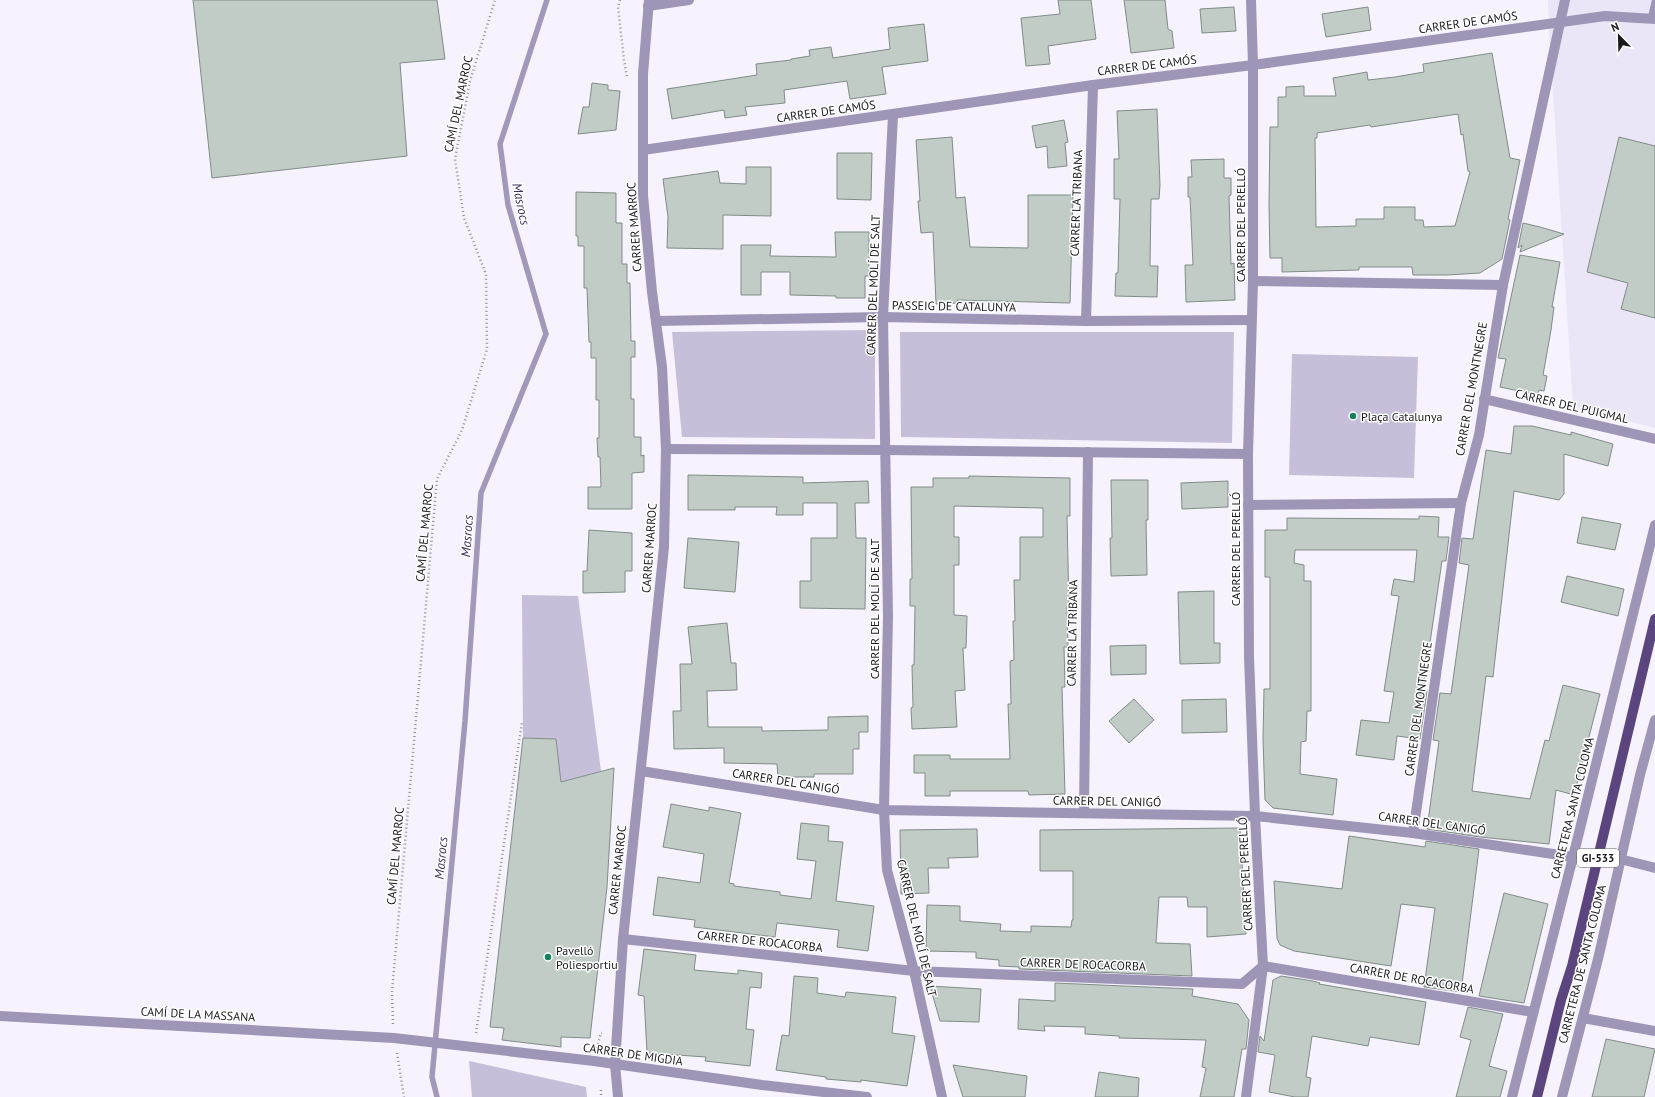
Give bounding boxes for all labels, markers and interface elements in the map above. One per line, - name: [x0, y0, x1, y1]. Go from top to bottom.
- street label: CARRER DE CAMÓS: [1418, 8, 1518, 36]
- north arrow: [1599, 16, 1639, 56]
- text: N: [1609, 19, 1621, 35]
- street label: CARRER DE CAMÓS: [1097, 51, 1197, 79]
- street label: CAMÍ DEL MARROC: [440, 54, 476, 154]
- street label: CARRER DE CAMÓS: [776, 97, 876, 125]
- street label: CARRER LA TRIBANA: [1067, 149, 1085, 257]
- street label: CARRER DEL PERELLÓ: [1233, 168, 1248, 282]
- water label: Masrocs: [508, 181, 534, 227]
- street label: CARRER MARROC: [623, 181, 645, 272]
- street label: CARRER DEL MOLÍ DE SALT: [863, 214, 883, 356]
- street label: PASSEIG DE CATALUNYA: [892, 297, 1016, 315]
- street label: CARRER DEL MONTNEGRE: [1452, 321, 1490, 457]
- street label: CARRER DEL PUIGMAL: [1514, 386, 1630, 426]
- place label: Plaça Catalunya: [1361, 409, 1442, 424]
- marker: Plaça Catalunya: [1348, 411, 1358, 421]
- street label: CAMÍ DEL MARROC: [412, 483, 436, 583]
- street label: CARRER DEL PERELLÓ: [1228, 492, 1243, 606]
- street label: CARRER MARROC: [638, 502, 660, 593]
- water label: Masrocs: [457, 513, 477, 558]
- street label: CARRER DEL MOLÍ DE SALT: [867, 538, 882, 679]
- street label: CARRER LA TRIBANA: [1064, 580, 1080, 686]
- street label: CARRER DEL MONTNEGRE: [1401, 641, 1435, 777]
- street label: CARRETERA SANTA COLOMA: [1547, 735, 1597, 881]
- street label: CARRER DEL CANIGÓ: [731, 765, 841, 797]
- street label: CARRER DEL CANIGÓ: [1053, 793, 1161, 809]
- street label: CAMÍ DEL MARROC: [383, 806, 407, 906]
- street label: CARRER DEL CANIGÓ: [1377, 808, 1487, 838]
- street label: CARRER DEL PERELLÓ: [1235, 817, 1255, 931]
- street label: CARRER MARROC: [605, 824, 629, 915]
- water label: Masrocs: [431, 835, 451, 880]
- road number: GI-533: [1577, 849, 1619, 867]
- street label: CARRER DEL MOLÍ DE SALT: [894, 858, 940, 999]
- street label: CARRETERA DE SANTA COLOMA: [1555, 883, 1609, 1045]
- street label: CARRER DE ROCACORBA: [697, 927, 823, 955]
- place label: Pavelló Poliesportiu: [556, 943, 618, 972]
- marker: Pavelló Poliesportiu: [543, 952, 553, 962]
- street label: CARRER DE ROCACORBA: [1020, 954, 1146, 974]
- street label: CARRER DE ROCACORBA: [1349, 960, 1475, 996]
- street label: CAMÍ DE LA MASSANA: [140, 1004, 256, 1024]
- street label: CARRER DE MIGDIA: [582, 1040, 684, 1068]

